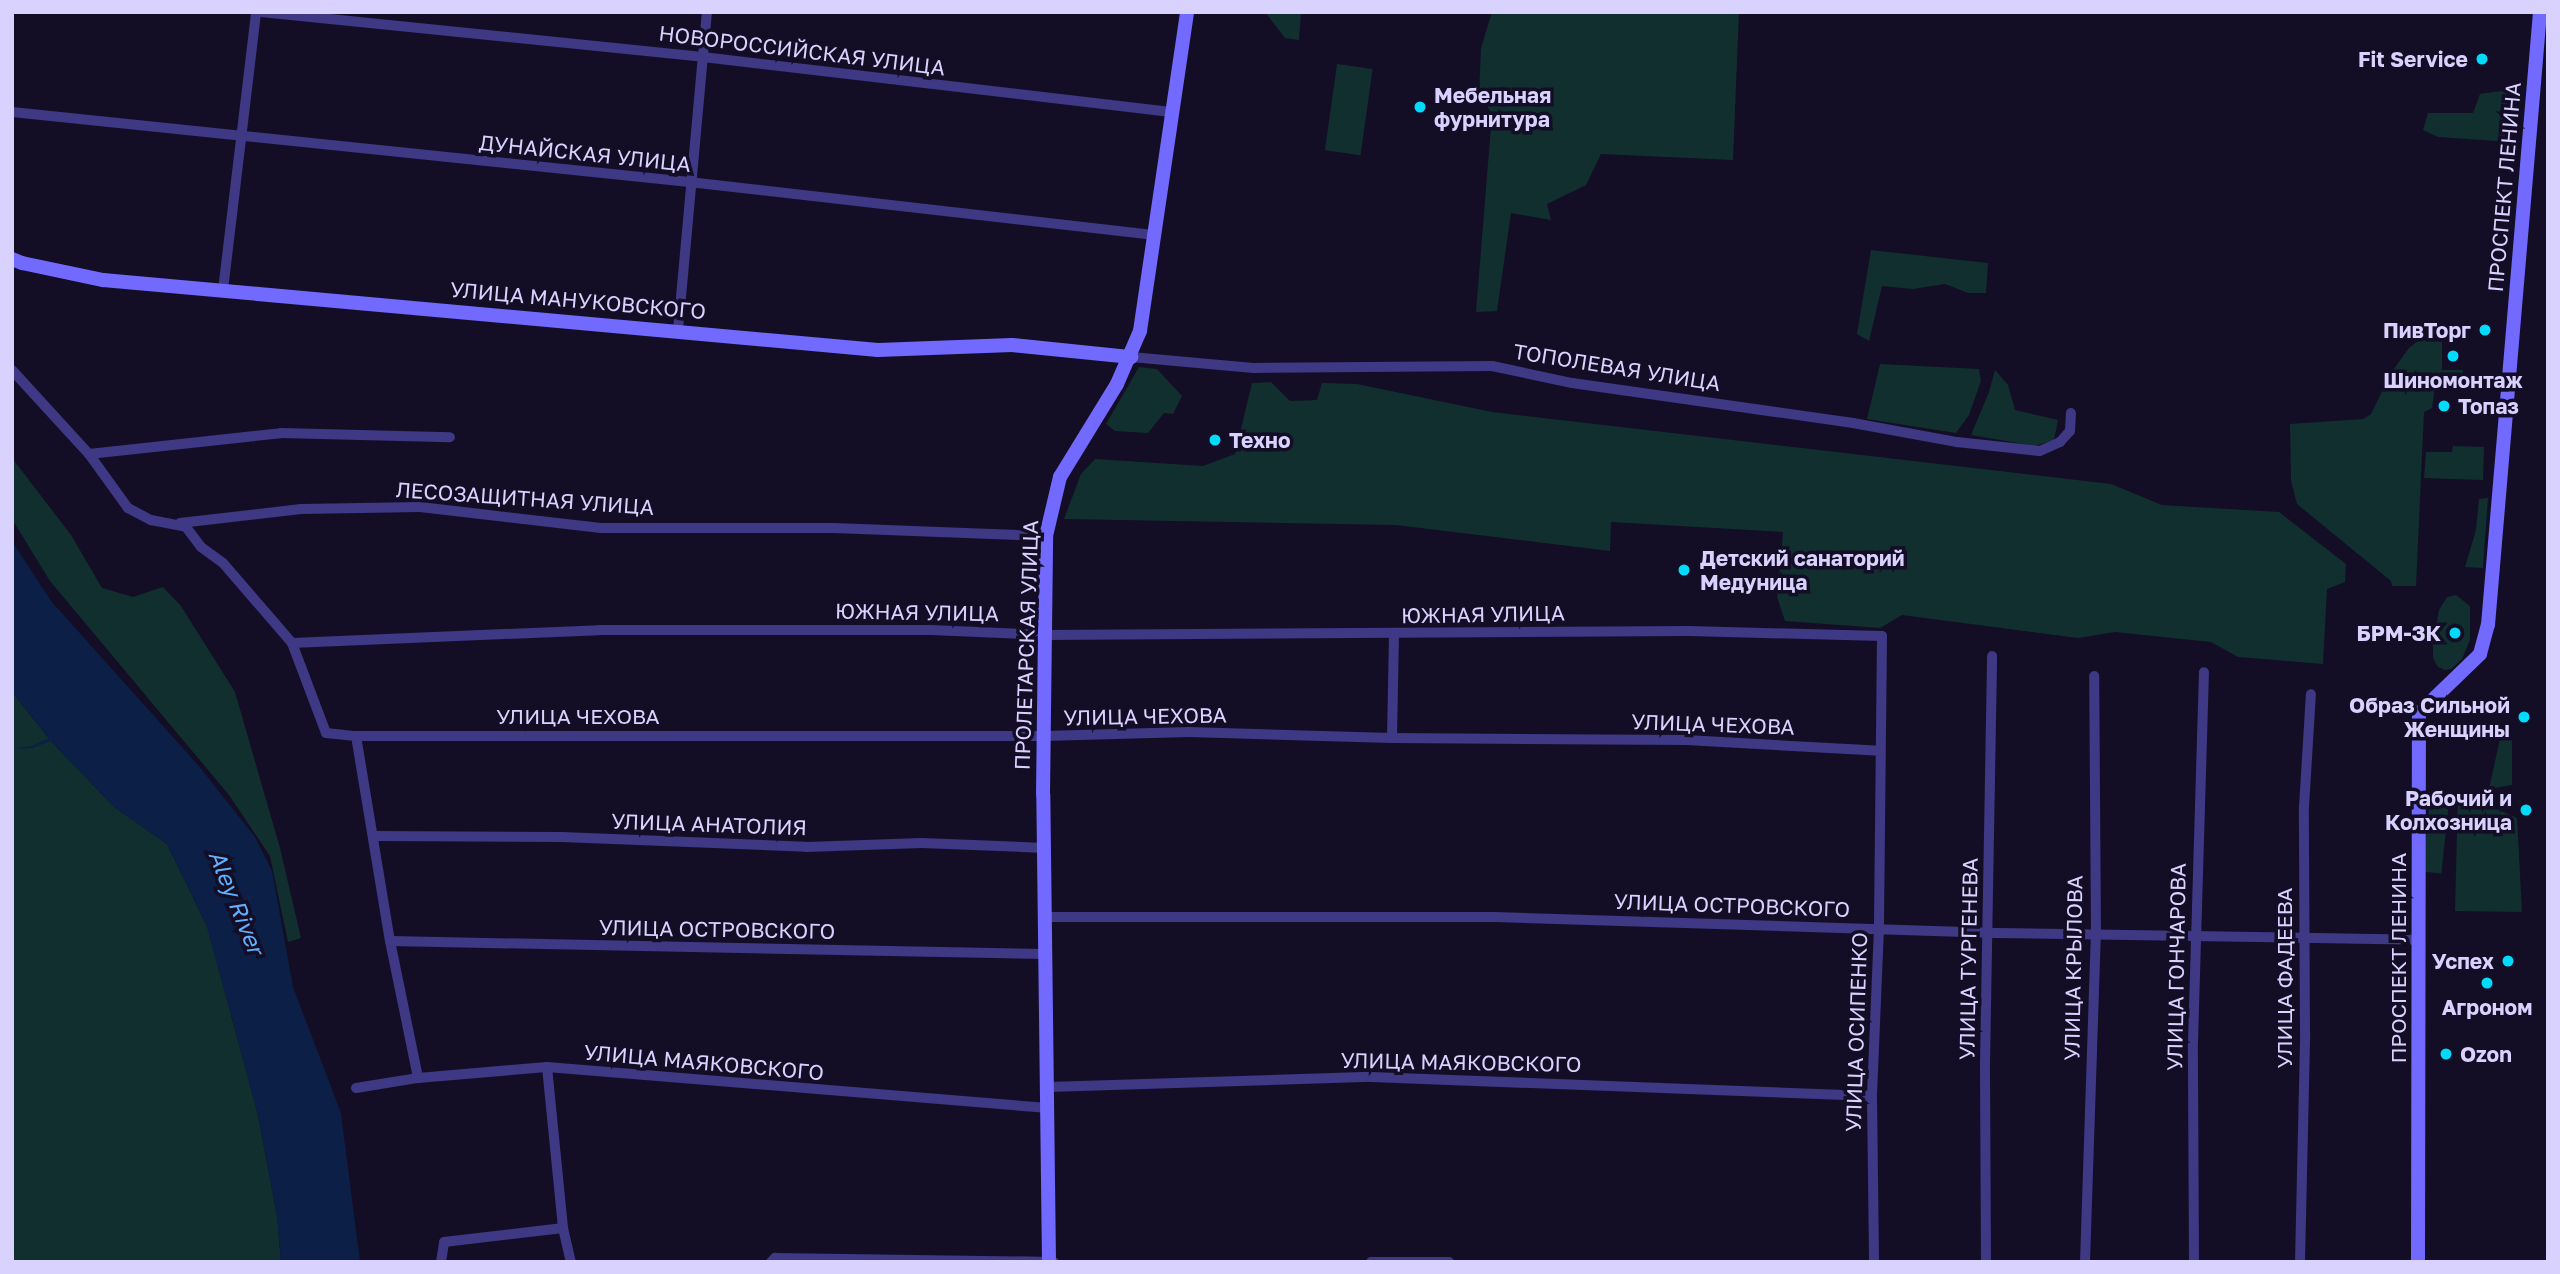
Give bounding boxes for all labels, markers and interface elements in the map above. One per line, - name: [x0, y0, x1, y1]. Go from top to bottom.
- street label: НОВОРОССИЙСКАЯ УЛИЦА: [657, 20, 947, 80]
- place label: Fit Service: [2358, 46, 2468, 72]
- marker: Fit Service: [2474, 51, 2490, 67]
- street label: ПРОСПЕКТ ЛЕНИНА: [2482, 81, 2526, 293]
- place label: Мебельная фурнитура: [1434, 82, 1551, 132]
- marker: Мебельная фурнитура: [1412, 99, 1428, 115]
- street label: ДУНАЙСКАЯ УЛИЦА: [478, 129, 692, 177]
- street label: УЛИЦА МАНУКОВСКОГО: [449, 276, 707, 324]
- place label: ПивТорг: [2383, 317, 2471, 343]
- marker: ПивТорг: [2477, 322, 2493, 338]
- street label: ТОПОЛЕВАЯ УЛИЦА: [1512, 338, 1722, 396]
- marker: Шиномонтаж: [2445, 348, 2461, 364]
- place label: Шиномонтаж: [2383, 367, 2523, 393]
- place label: Топаз: [2458, 393, 2519, 419]
- marker: Топаз: [2436, 398, 2452, 414]
- place label: Техно: [1229, 427, 1291, 453]
- marker: Техно: [1207, 432, 1223, 448]
- street label: ЛЕСОЗАЩИТНАЯ УЛИЦА: [395, 476, 655, 520]
- street label: ПРОЛЕТАРСКАЯ УЛИЦА: [1009, 520, 1043, 770]
- place label: Детский санаторий Медуница: [1700, 545, 1905, 595]
- marker: Детский санаторий Медуница: [1674, 560, 1694, 580]
- street label: ЮЖНАЯ УЛИЦА: [835, 598, 999, 626]
- street label: ЮЖНАЯ УЛИЦА: [1401, 600, 1565, 628]
- place label: БРМ-ЗК: [2357, 620, 2441, 646]
- marker: БРМ-ЗК: [2447, 625, 2463, 641]
- place label: Образ Сильной Женщины: [2349, 692, 2510, 742]
- street label: УЛИЦА ЧЕХОВА: [1063, 702, 1227, 730]
- street label: УЛИЦА ЧЕХОВА: [496, 703, 660, 729]
- street label: УЛИЦА ЧЕХОВА: [1631, 709, 1795, 739]
- marker: Образ Сильной Женщины: [2516, 709, 2532, 725]
- place label: Рабочий и Колхозница: [2385, 785, 2512, 835]
- marker: Рабочий и Колхозница: [2518, 802, 2534, 818]
- street label: УЛИЦА АНАТОЛИЯ: [611, 808, 807, 840]
- water label: Aley River: [204, 846, 270, 958]
- street label: ПРОСПЕКТ ЛЕНИНА: [2385, 853, 2411, 1063]
- street label: УЛИЦА ТУРГЕНЕВА: [1954, 858, 1982, 1060]
- street label: УЛИЦА ГОНЧАРОВА: [2162, 863, 2190, 1071]
- street label: УЛИЦА КРЫЛОВА: [2059, 875, 2087, 1061]
- street label: УЛИЦА ОСТРОВСКОГО: [1613, 888, 1851, 922]
- street label: УЛИЦА ФАДЕЕВА: [2271, 888, 2297, 1068]
- street label: УЛИЦА ОСТРОВСКОГО: [599, 914, 835, 944]
- street label: УЛИЦА ОСИПЕНКО: [1840, 932, 1872, 1132]
- place label: Успех: [2432, 948, 2494, 974]
- marker: Успех: [2500, 953, 2516, 969]
- marker: Агроном: [2479, 975, 2495, 991]
- place label: Агроном: [2442, 994, 2532, 1020]
- street label: УЛИЦА МАЯКОВСКОГО: [583, 1039, 825, 1085]
- place label: Ozon: [2460, 1041, 2512, 1067]
- marker: Ozon: [2438, 1046, 2454, 1062]
- street label: УЛИЦА МАЯКОВСКОГО: [1340, 1047, 1582, 1077]

